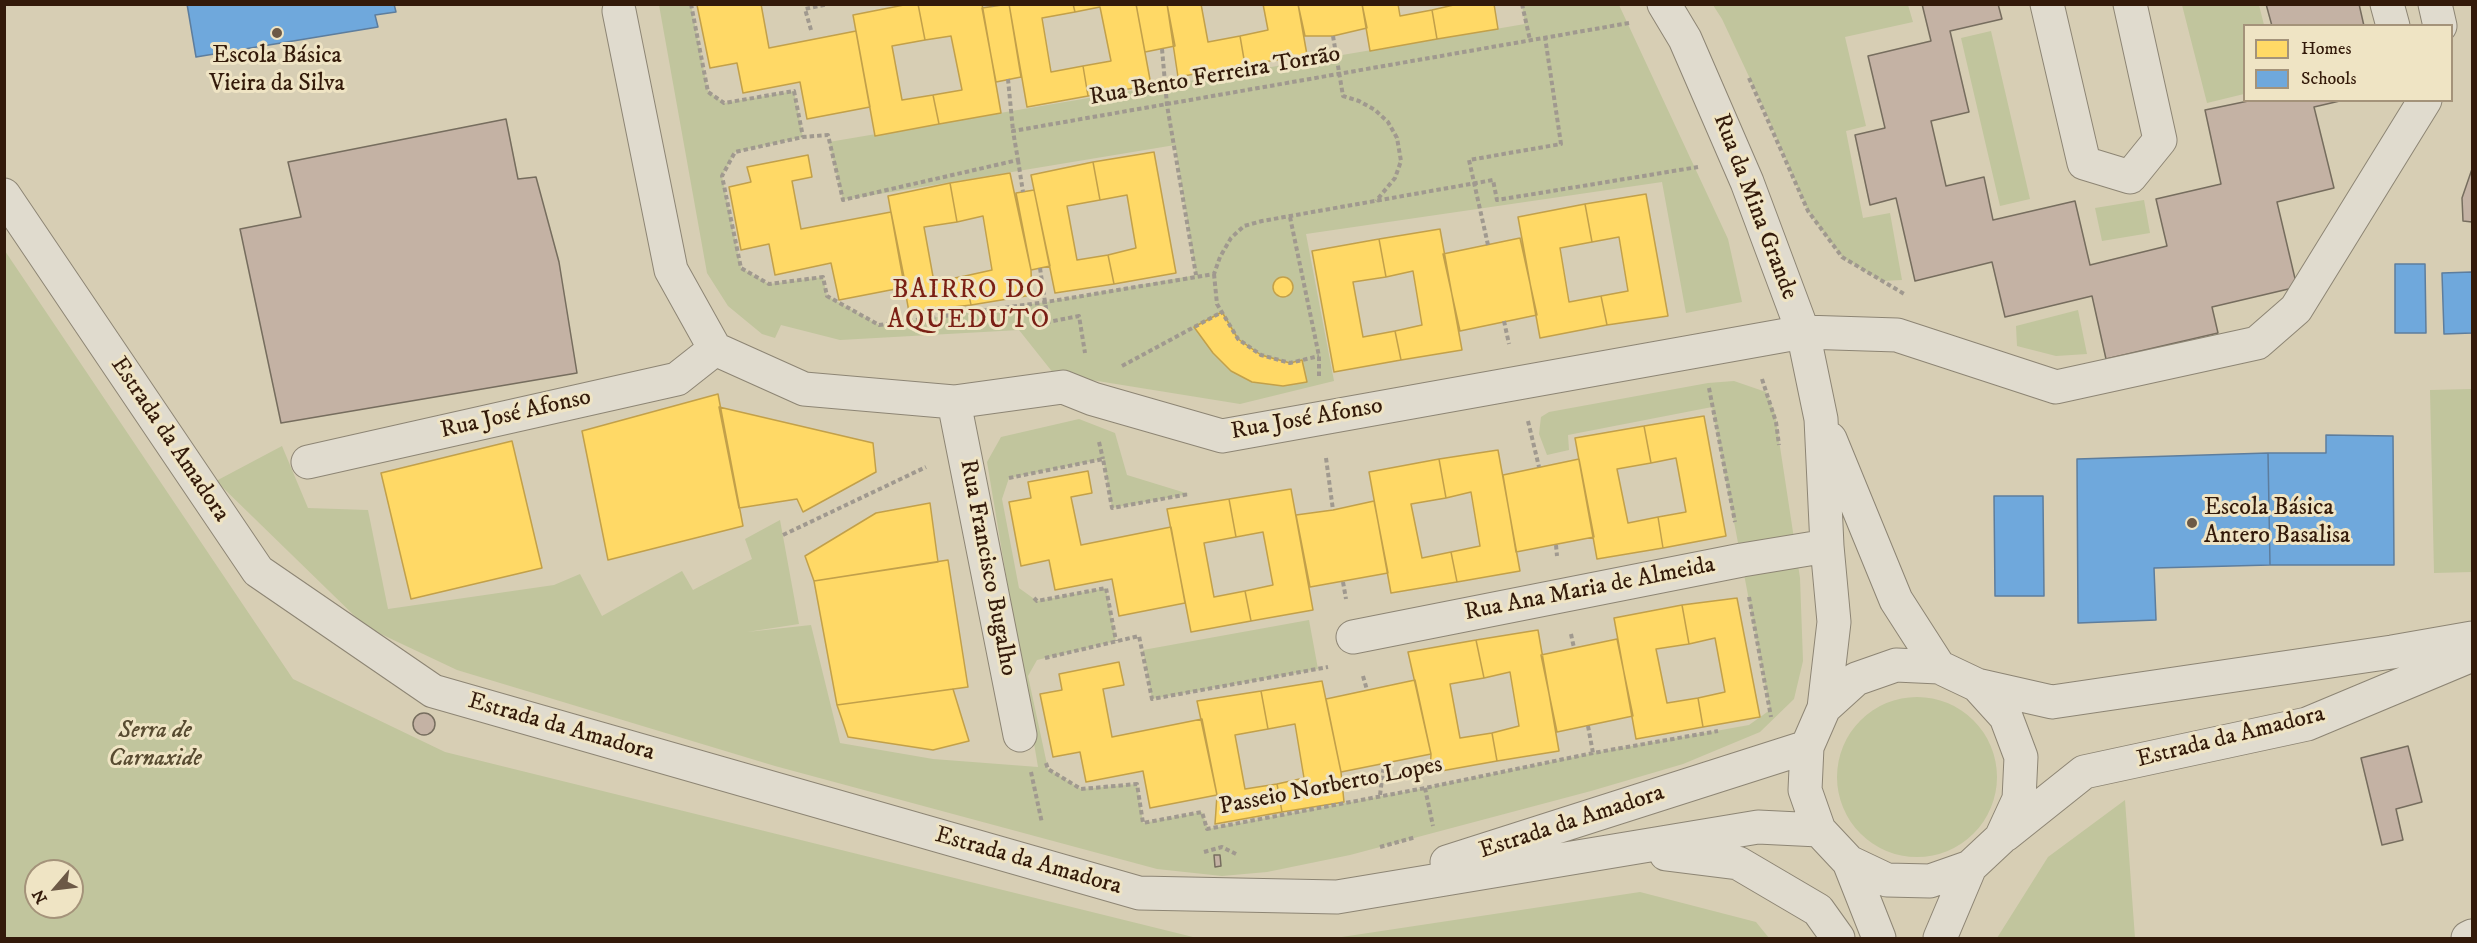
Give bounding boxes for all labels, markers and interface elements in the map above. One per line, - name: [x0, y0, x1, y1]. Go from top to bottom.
- legend: [2243, 24, 2453, 102]
- marker: Escola Básica Vieira da Silva: [270, 26, 284, 40]
- text: Homes: [2301, 38, 2352, 60]
- street label: Rua Bento Ferreira Torrão: [1087, 41, 1343, 113]
- place label: Escola Básica Vieira da Silva: [209, 43, 345, 99]
- text: Schools: [2301, 68, 2356, 90]
- street label: Rua da Mina Grande: [1705, 110, 1803, 304]
- district label: BAIRRO DO AQUEDUTO: [887, 276, 1051, 338]
- street label: Estrada da Amadora: [103, 352, 235, 528]
- street label: Rua José Afonso: [438, 384, 594, 446]
- street label: Rua José Afonso: [1229, 392, 1385, 448]
- street label: Rua Francisco Bugalho: [952, 457, 1022, 679]
- place label: Escola Básica Antero Basalisa: [2204, 495, 2350, 551]
- marker: Escola Básica Antero Basalisa: [2185, 516, 2199, 530]
- street label: Rua Ana Maria de Almeida: [1462, 552, 1718, 628]
- street label: Estrada da Amadora: [464, 688, 658, 768]
- street label: Estrada da Amadora: [2134, 701, 2328, 775]
- park label: Serra de Carnaxide: [108, 718, 202, 774]
- street label: Passeio Norberto Lopes: [1217, 751, 1445, 823]
- street label: Estrada da Amadora: [1476, 780, 1668, 866]
- street label: Estrada da Amadora: [931, 822, 1125, 902]
- north arrow: [24, 859, 84, 919]
- text: N: [28, 886, 52, 907]

